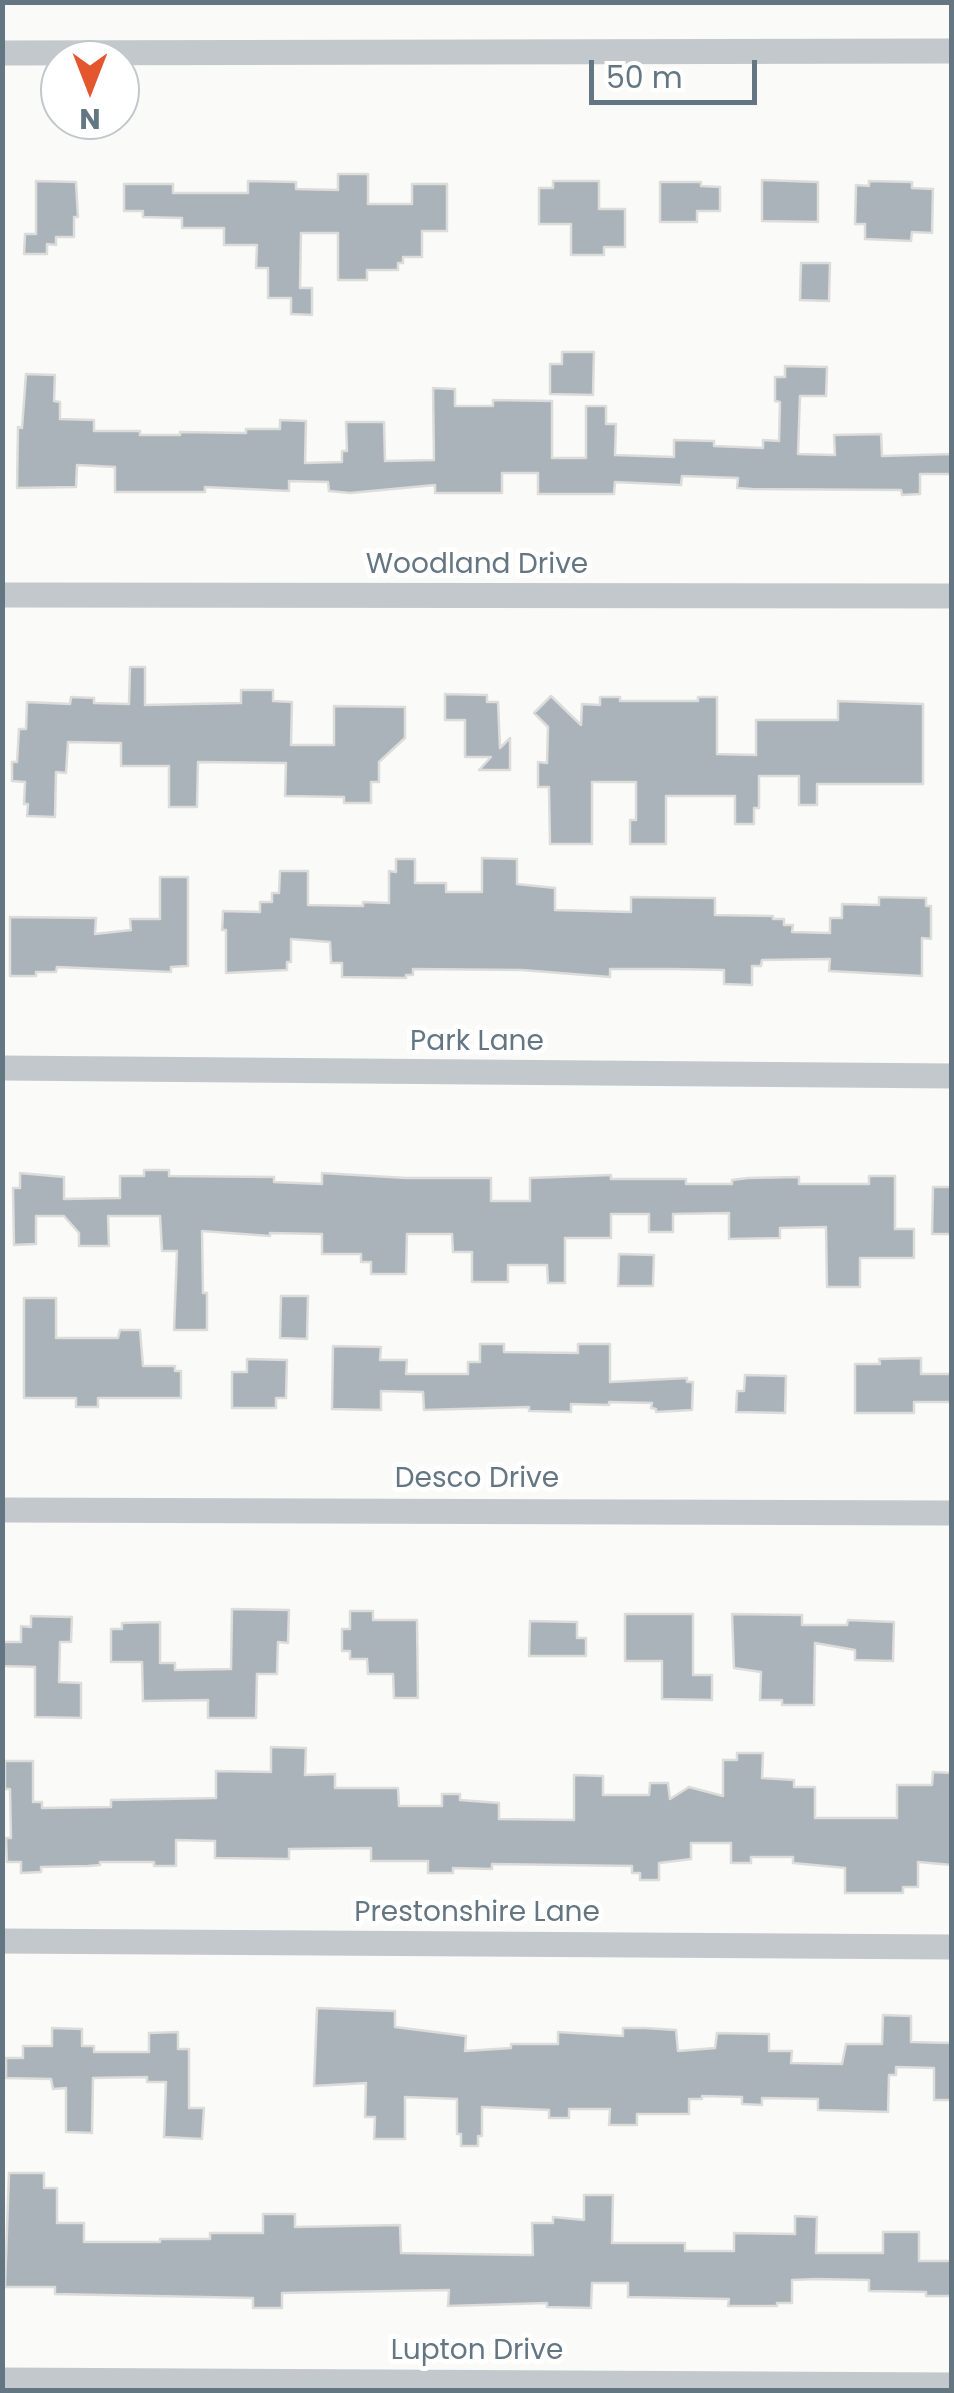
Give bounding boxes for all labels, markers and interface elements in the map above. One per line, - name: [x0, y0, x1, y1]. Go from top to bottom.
- north arrow: [40, 40, 140, 140]
- scale bar: [594, 40, 762, 102]
- text: 50 m: [606, 56, 683, 99]
- text: N: [79, 99, 101, 138]
- street label: Woodland Drive: [366, 549, 588, 583]
- street label: Park Lane: [410, 1026, 544, 1060]
- street label: Desco Drive: [395, 1463, 559, 1497]
- street label: Prestonshire Lane: [354, 1897, 600, 1931]
- street label: Lupton Drive: [391, 2335, 563, 2369]

